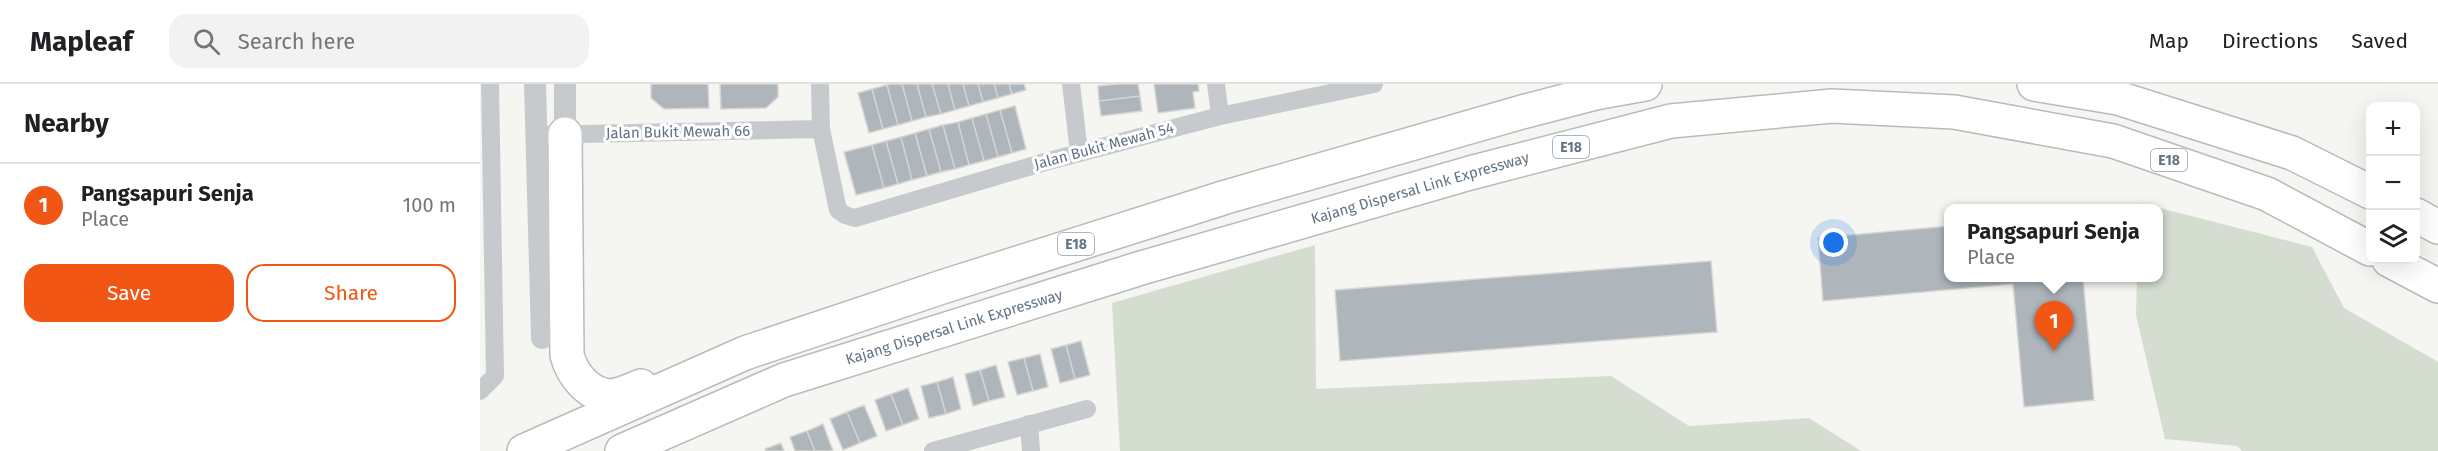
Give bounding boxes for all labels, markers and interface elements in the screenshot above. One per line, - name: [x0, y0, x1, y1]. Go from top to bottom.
- search box: [169, 14, 589, 68]
- text: Mapleaf: [30, 25, 133, 58]
- icon: search: [190, 25, 223, 58]
- text: Search here: [238, 28, 355, 55]
- text: Map: [2149, 28, 2189, 54]
- text: Directions: [2222, 28, 2318, 54]
- text: Saved: [2351, 28, 2408, 54]
- map controls: [2366, 102, 2420, 264]
- button: +: [2366, 102, 2420, 156]
- text: Nearby: [24, 108, 109, 139]
- street label: Jalan Bukit Mewah 54: [1032, 119, 1176, 173]
- street label: Jalan Bukit Mewah 66: [606, 122, 750, 142]
- road number: E18: [1553, 136, 1589, 158]
- street label: Kajang Dispersal Link Expressway: [1309, 148, 1532, 228]
- road number: E18: [2151, 149, 2187, 171]
- button: −: [2366, 156, 2420, 210]
- text: Pangsapuri Senja: [81, 180, 254, 207]
- text: 1: [39, 193, 48, 217]
- text: 100 m: [403, 193, 456, 217]
- popup: [1944, 204, 2163, 282]
- text: Place: [81, 207, 129, 231]
- button: layers: [2366, 210, 2420, 264]
- text: Pangsapuri Senja: [1967, 218, 2140, 245]
- your location: [1819, 228, 1848, 257]
- road number: E18: [1058, 233, 1094, 255]
- text: Place: [1967, 245, 2015, 269]
- button: Save: [24, 264, 234, 322]
- button: Share: [246, 264, 456, 322]
- street label: Kajang Dispersal Link Expressway: [843, 285, 1065, 369]
- pin: 1: [2034, 302, 2074, 351]

